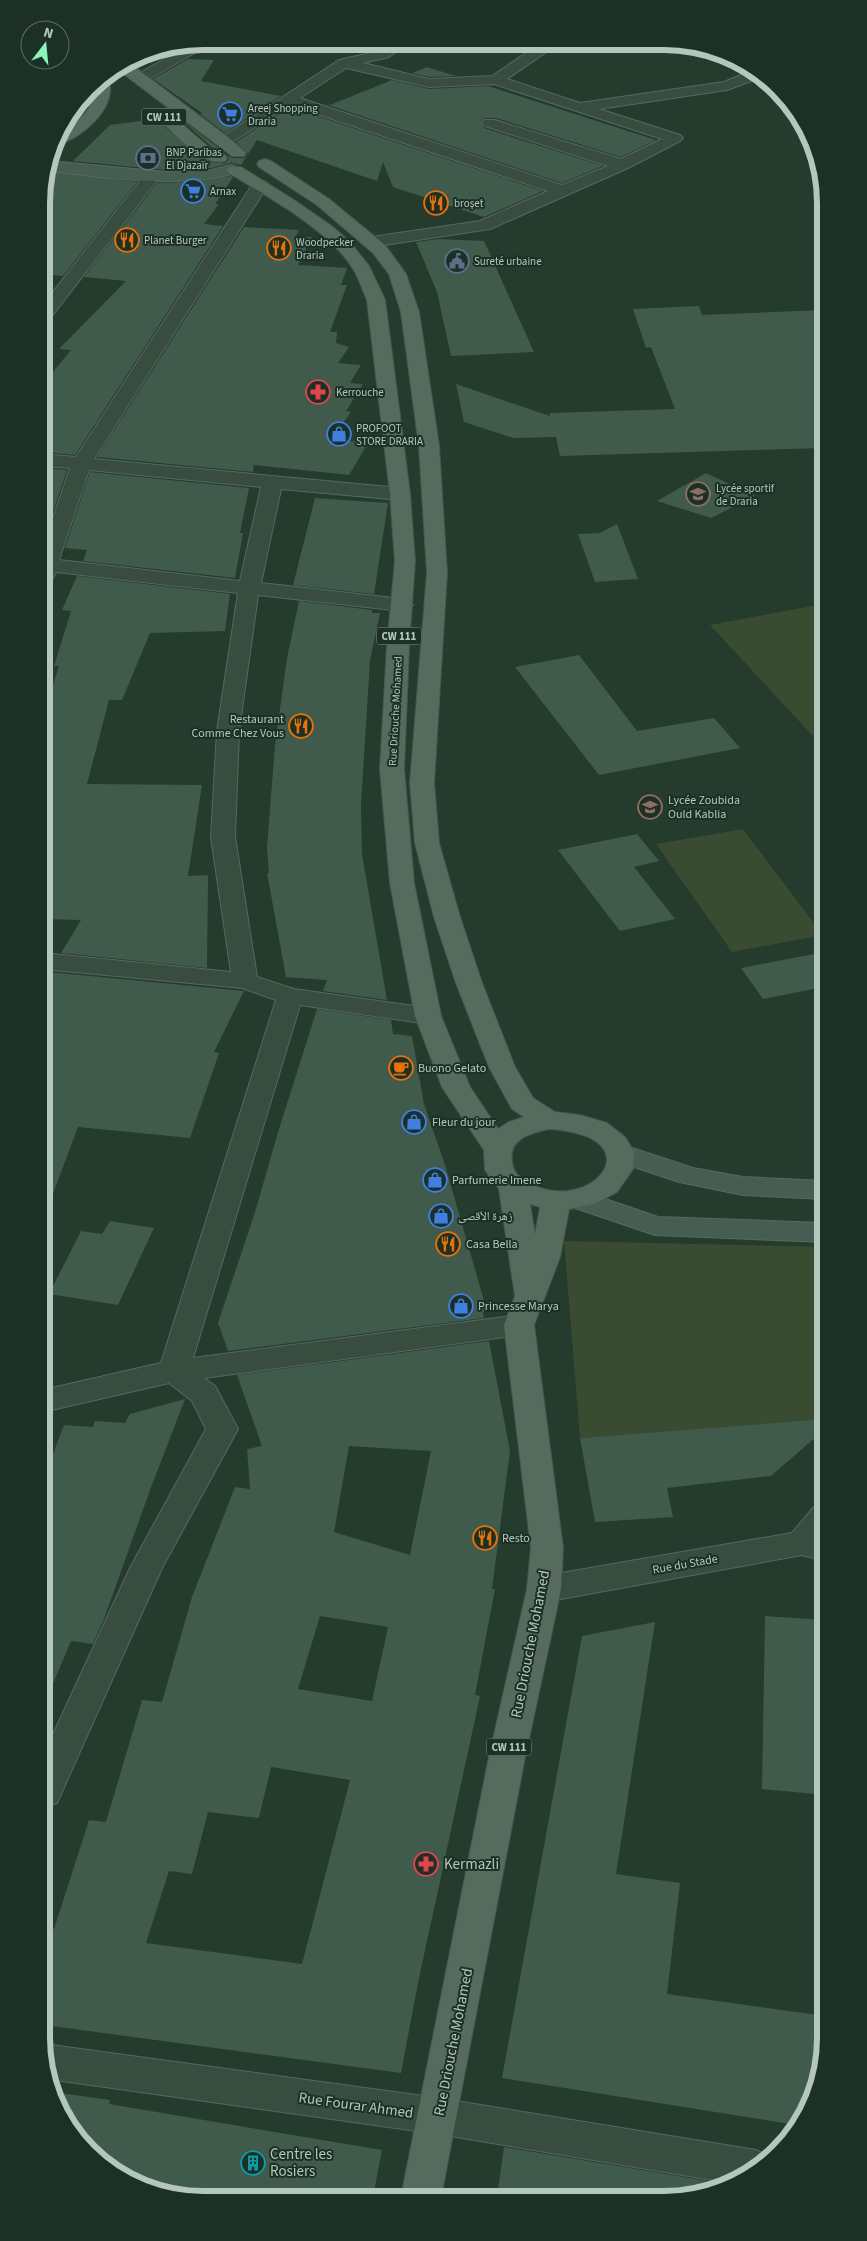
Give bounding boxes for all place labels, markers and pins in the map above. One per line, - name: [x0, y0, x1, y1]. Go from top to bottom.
- supermarket icon: Areej Shopping Draria: [217, 101, 243, 127]
- place label: Areej Shopping Draria: [248, 101, 318, 129]
- bank icon: BNP Paribas El Djazaïr: [135, 145, 161, 171]
- place label: BNP Paribas El Djazaïr: [166, 145, 222, 173]
- supermarket icon: Arnax: [180, 178, 206, 204]
- place label: Arnax: [210, 184, 236, 199]
- restaurant icon: broşet: [423, 190, 449, 216]
- place label: broşet: [454, 196, 484, 211]
- restaurant icon: Planet Burger: [114, 227, 140, 253]
- place label: Planet Burger: [144, 233, 207, 248]
- restaurant icon: Woodpecker Draria: [266, 235, 292, 261]
- place label: Woodpecker Draria: [296, 235, 354, 263]
- public building icon: Sureté urbaine: [444, 248, 470, 274]
- place label: Sureté urbaine: [474, 254, 542, 269]
- pharmacy icon: Kerrouche: [305, 379, 331, 405]
- place label: Kerrouche: [336, 385, 384, 400]
- shop icon: PROFOOT STORE DRARIA: [326, 421, 352, 447]
- place label: PROFOOT STORE DRARIA: [356, 421, 423, 449]
- school or university icon: Lycée sportif de Draria: [685, 481, 711, 507]
- place label: Lycée sportif de Draria: [716, 481, 775, 509]
- place label: Restaurant Comme Chez Vous: [192, 711, 284, 742]
- restaurant icon: Restaurant Comme Chez Vous: [288, 713, 314, 739]
- place label: Lycée Zoubida Ould Kablia: [668, 792, 740, 823]
- school or university icon: Lycée Zoubida Ould Kablia: [637, 794, 663, 820]
- cafe icon: Buono Gelato: [388, 1055, 414, 1081]
- place label: Buono Gelato: [418, 1060, 486, 1077]
- shop icon: Fleur du jour: [401, 1109, 427, 1135]
- place label: Fleur du jour: [432, 1114, 497, 1131]
- shop icon: Parfumerie Imene: [422, 1167, 448, 1193]
- place label: Parfumerie Imene: [452, 1172, 542, 1189]
- shop icon: زهرة الأقصى: [428, 1203, 454, 1229]
- place label: زهرة الأقصى: [458, 1208, 513, 1225]
- restaurant icon: Casa Bella: [435, 1231, 461, 1257]
- place label: Casa Bella: [466, 1236, 518, 1253]
- shop icon: Princesse Marya: [448, 1293, 474, 1319]
- place label: Princesse Marya: [478, 1298, 559, 1315]
- restaurant icon: Resto: [472, 1525, 498, 1551]
- place label: Resto: [502, 1530, 530, 1547]
- pharmacy icon: Kermazli: [413, 1851, 439, 1877]
- place label: Kermazli: [444, 1854, 499, 1875]
- place label: Centre les Rosiers: [270, 2144, 332, 2182]
- building icon: Centre les Rosiers: [240, 2150, 266, 2176]

